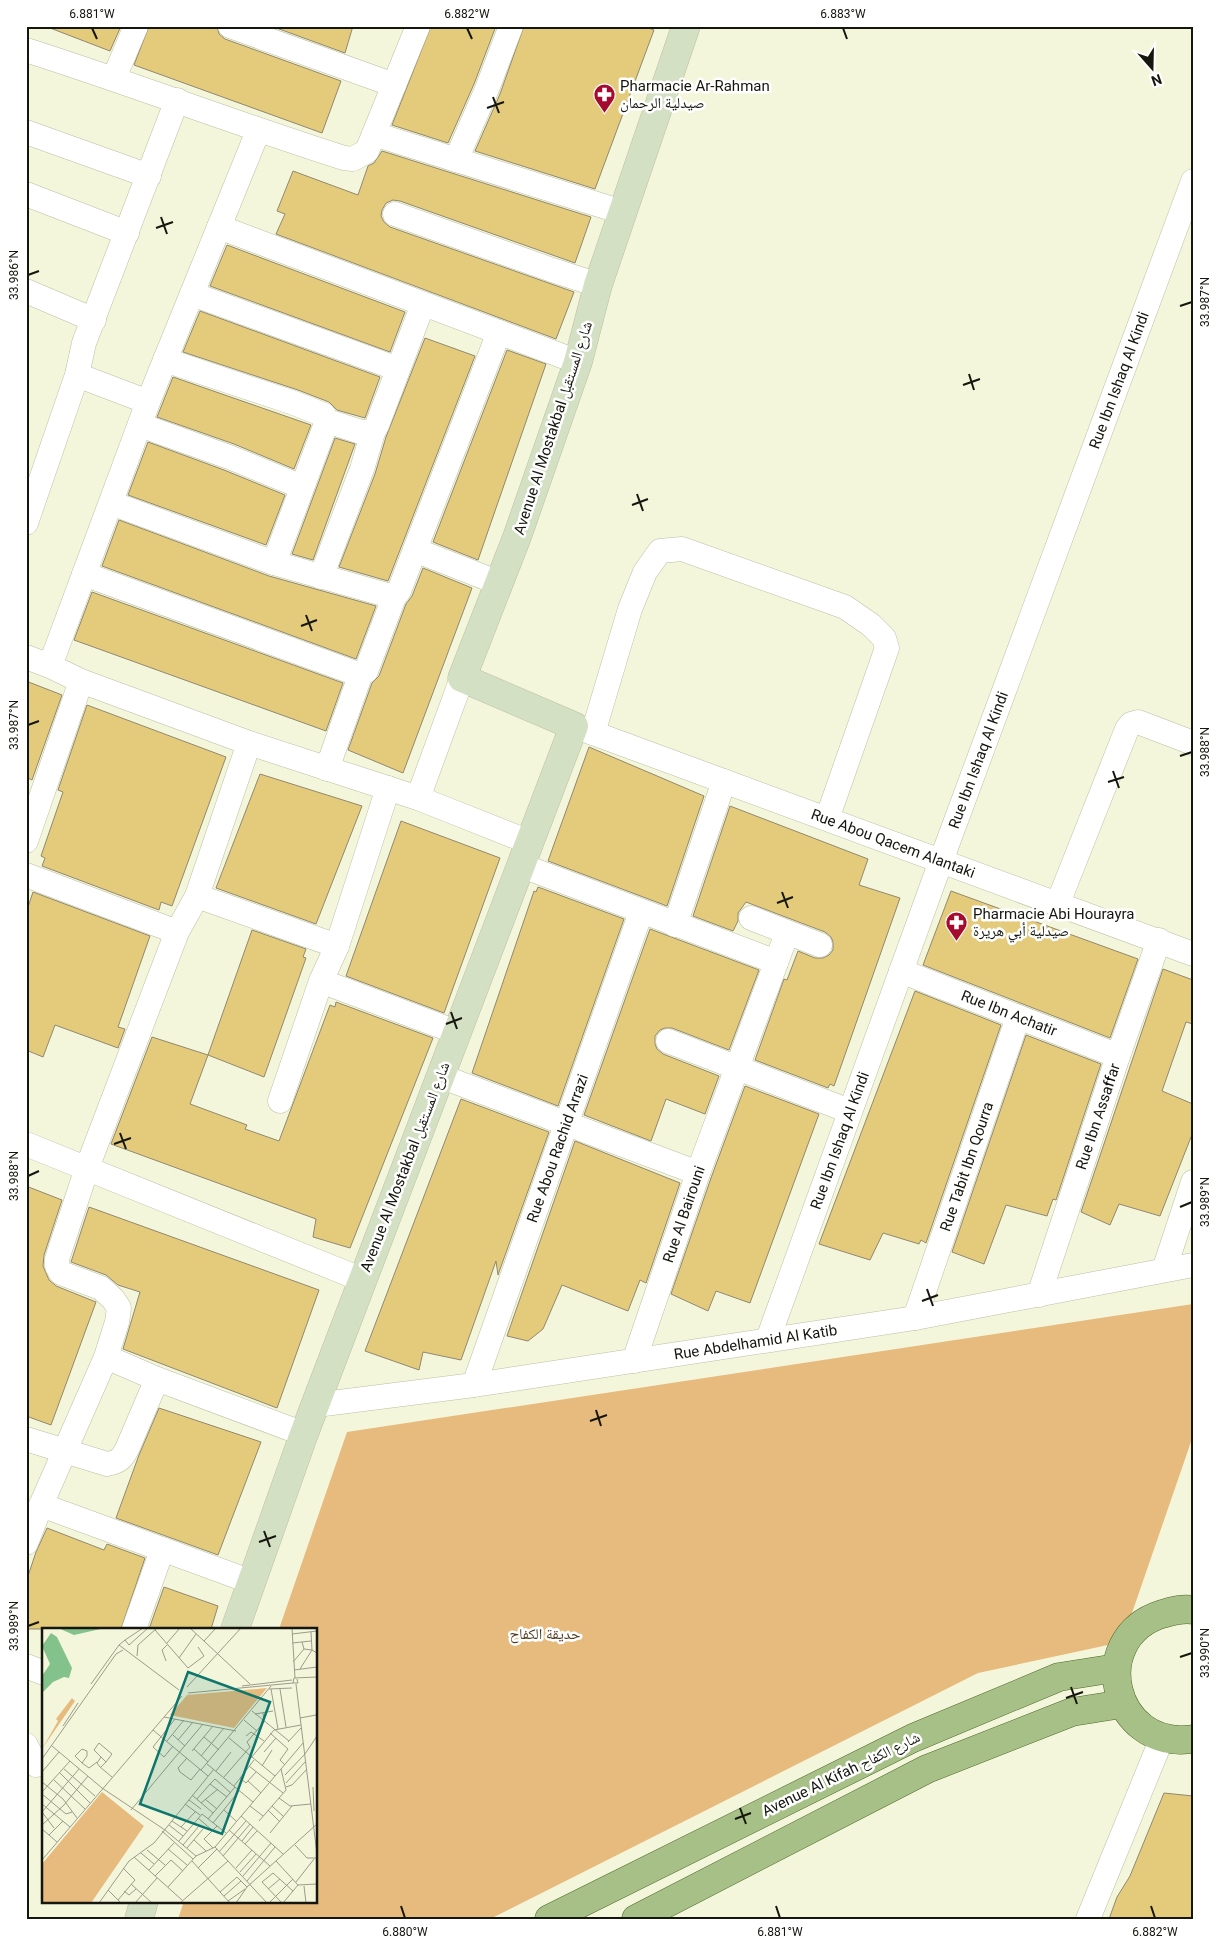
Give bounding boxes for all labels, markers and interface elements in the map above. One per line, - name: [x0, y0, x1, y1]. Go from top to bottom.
- text: 6.881°W: [69, 7, 115, 21]
- text: 6.882°W: [444, 7, 490, 21]
- text: 6.883°W: [820, 7, 866, 21]
- north arrow: [1126, 42, 1176, 92]
- text: N: [1149, 71, 1164, 89]
- place label: Pharmacie Ar-Rahman صيدلية الرحمان: [620, 77, 770, 113]
- pharmacy icon: Pharmacie Ar-Rahman صيدلية الرحمان: [592, 83, 616, 114]
- text: 33.986°N: [7, 250, 21, 300]
- text: 33.987°N: [1198, 277, 1212, 327]
- street label: Rue Ibn Ishaq Al Kindi: [1086, 309, 1153, 451]
- street label: Avenue Al Mostakbal شارع المستقبل: [510, 319, 597, 537]
- street label: Rue Ibn Ishaq Al Kindi: [945, 689, 1012, 831]
- text: 33.987°N: [7, 700, 21, 750]
- text: 33.988°N: [1198, 727, 1212, 777]
- street label: Rue Abou Qacem Alantaki: [809, 805, 978, 882]
- place label: Pharmacie Abi Hourayra صيدلية أبي هريرة: [973, 905, 1134, 943]
- pharmacy icon: Pharmacie Abi Hourayra صيدلية أبي هريرة: [945, 911, 969, 942]
- street label: Rue Ibn Achatir: [958, 986, 1060, 1040]
- street label: Avenue Al Mostakbal شارع المستقبل: [357, 1059, 454, 1275]
- street label: Rue Ibn Assaffar: [1072, 1061, 1124, 1172]
- street label: Rue Ibn Ishaq Al Kindi: [807, 1069, 873, 1212]
- street label: Rue Abou Rachid Arrazi: [523, 1072, 592, 1225]
- street label: Rue Tabit Ibn Qourra: [936, 1099, 997, 1234]
- text: 33.988°N: [7, 1151, 21, 1201]
- street label: Rue Al Bairouni: [659, 1163, 709, 1265]
- text: 33.989°N: [1198, 1177, 1212, 1227]
- street label: Rue Abdelhamid Al Katib: [673, 1321, 838, 1364]
- text: 33.989°N: [7, 1601, 21, 1651]
- park label: حديقة الكفاح: [510, 1625, 581, 1644]
- inset map: [42, 1628, 318, 1902]
- text: 33.990°N: [1198, 1628, 1212, 1678]
- street label: Avenue Al Kifah شارع الكفاح: [759, 1728, 923, 1821]
- text: 6.880°W: [382, 1925, 428, 1939]
- text: 6.881°W: [757, 1925, 803, 1939]
- text: 6.882°W: [1132, 1925, 1178, 1939]

